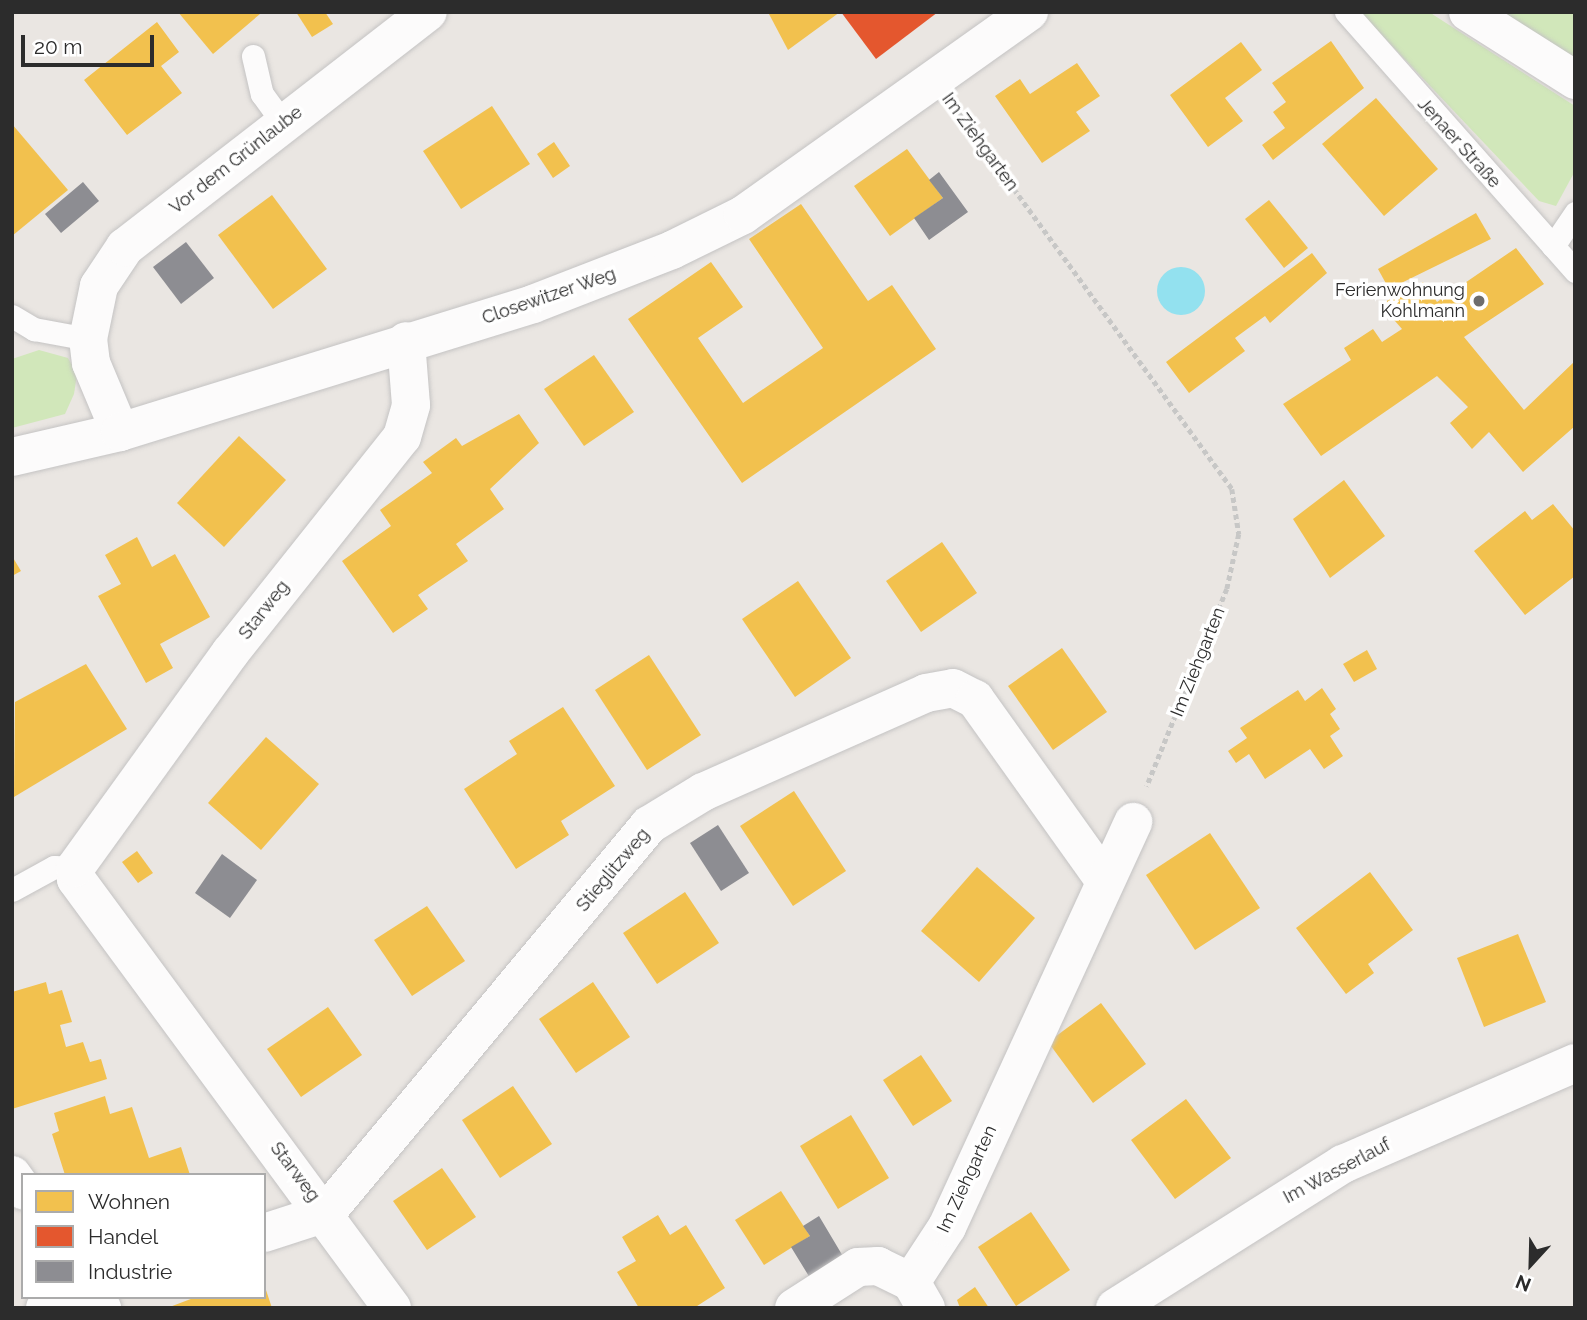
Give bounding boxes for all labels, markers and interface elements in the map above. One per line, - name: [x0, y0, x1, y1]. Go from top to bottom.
- scale bar: [24, 21, 158, 65]
- text: 20 m: [34, 34, 82, 59]
- street label: Im Ziehgarten: [937, 89, 1023, 195]
- street label: Jenaer Straße: [1413, 93, 1505, 193]
- street label: Vor dem Grünlaube: [165, 101, 307, 219]
- street label: Closewitzer Weg: [479, 263, 619, 329]
- place label: Ferienwohnung Kohlmann: [1335, 280, 1465, 322]
- marker: Ferienwohnung Kohlmann: [1471, 293, 1487, 309]
- street label: Starweg: [234, 576, 294, 644]
- street label: Im Ziehgarten: [1166, 604, 1230, 720]
- street label: Stieglitzweg: [572, 824, 654, 916]
- street label: Im Ziehgarten: [933, 1122, 1001, 1236]
- street label: Im Wasserlauf: [1279, 1134, 1395, 1208]
- street label: Starweg: [266, 1138, 324, 1206]
- legend: [21, 1173, 266, 1299]
- text: Wohnen: [88, 1189, 170, 1214]
- text: Handel: [88, 1224, 158, 1249]
- north arrow: [1496, 1229, 1566, 1299]
- text: Industrie: [88, 1259, 172, 1284]
- text: N: [1512, 1271, 1534, 1296]

